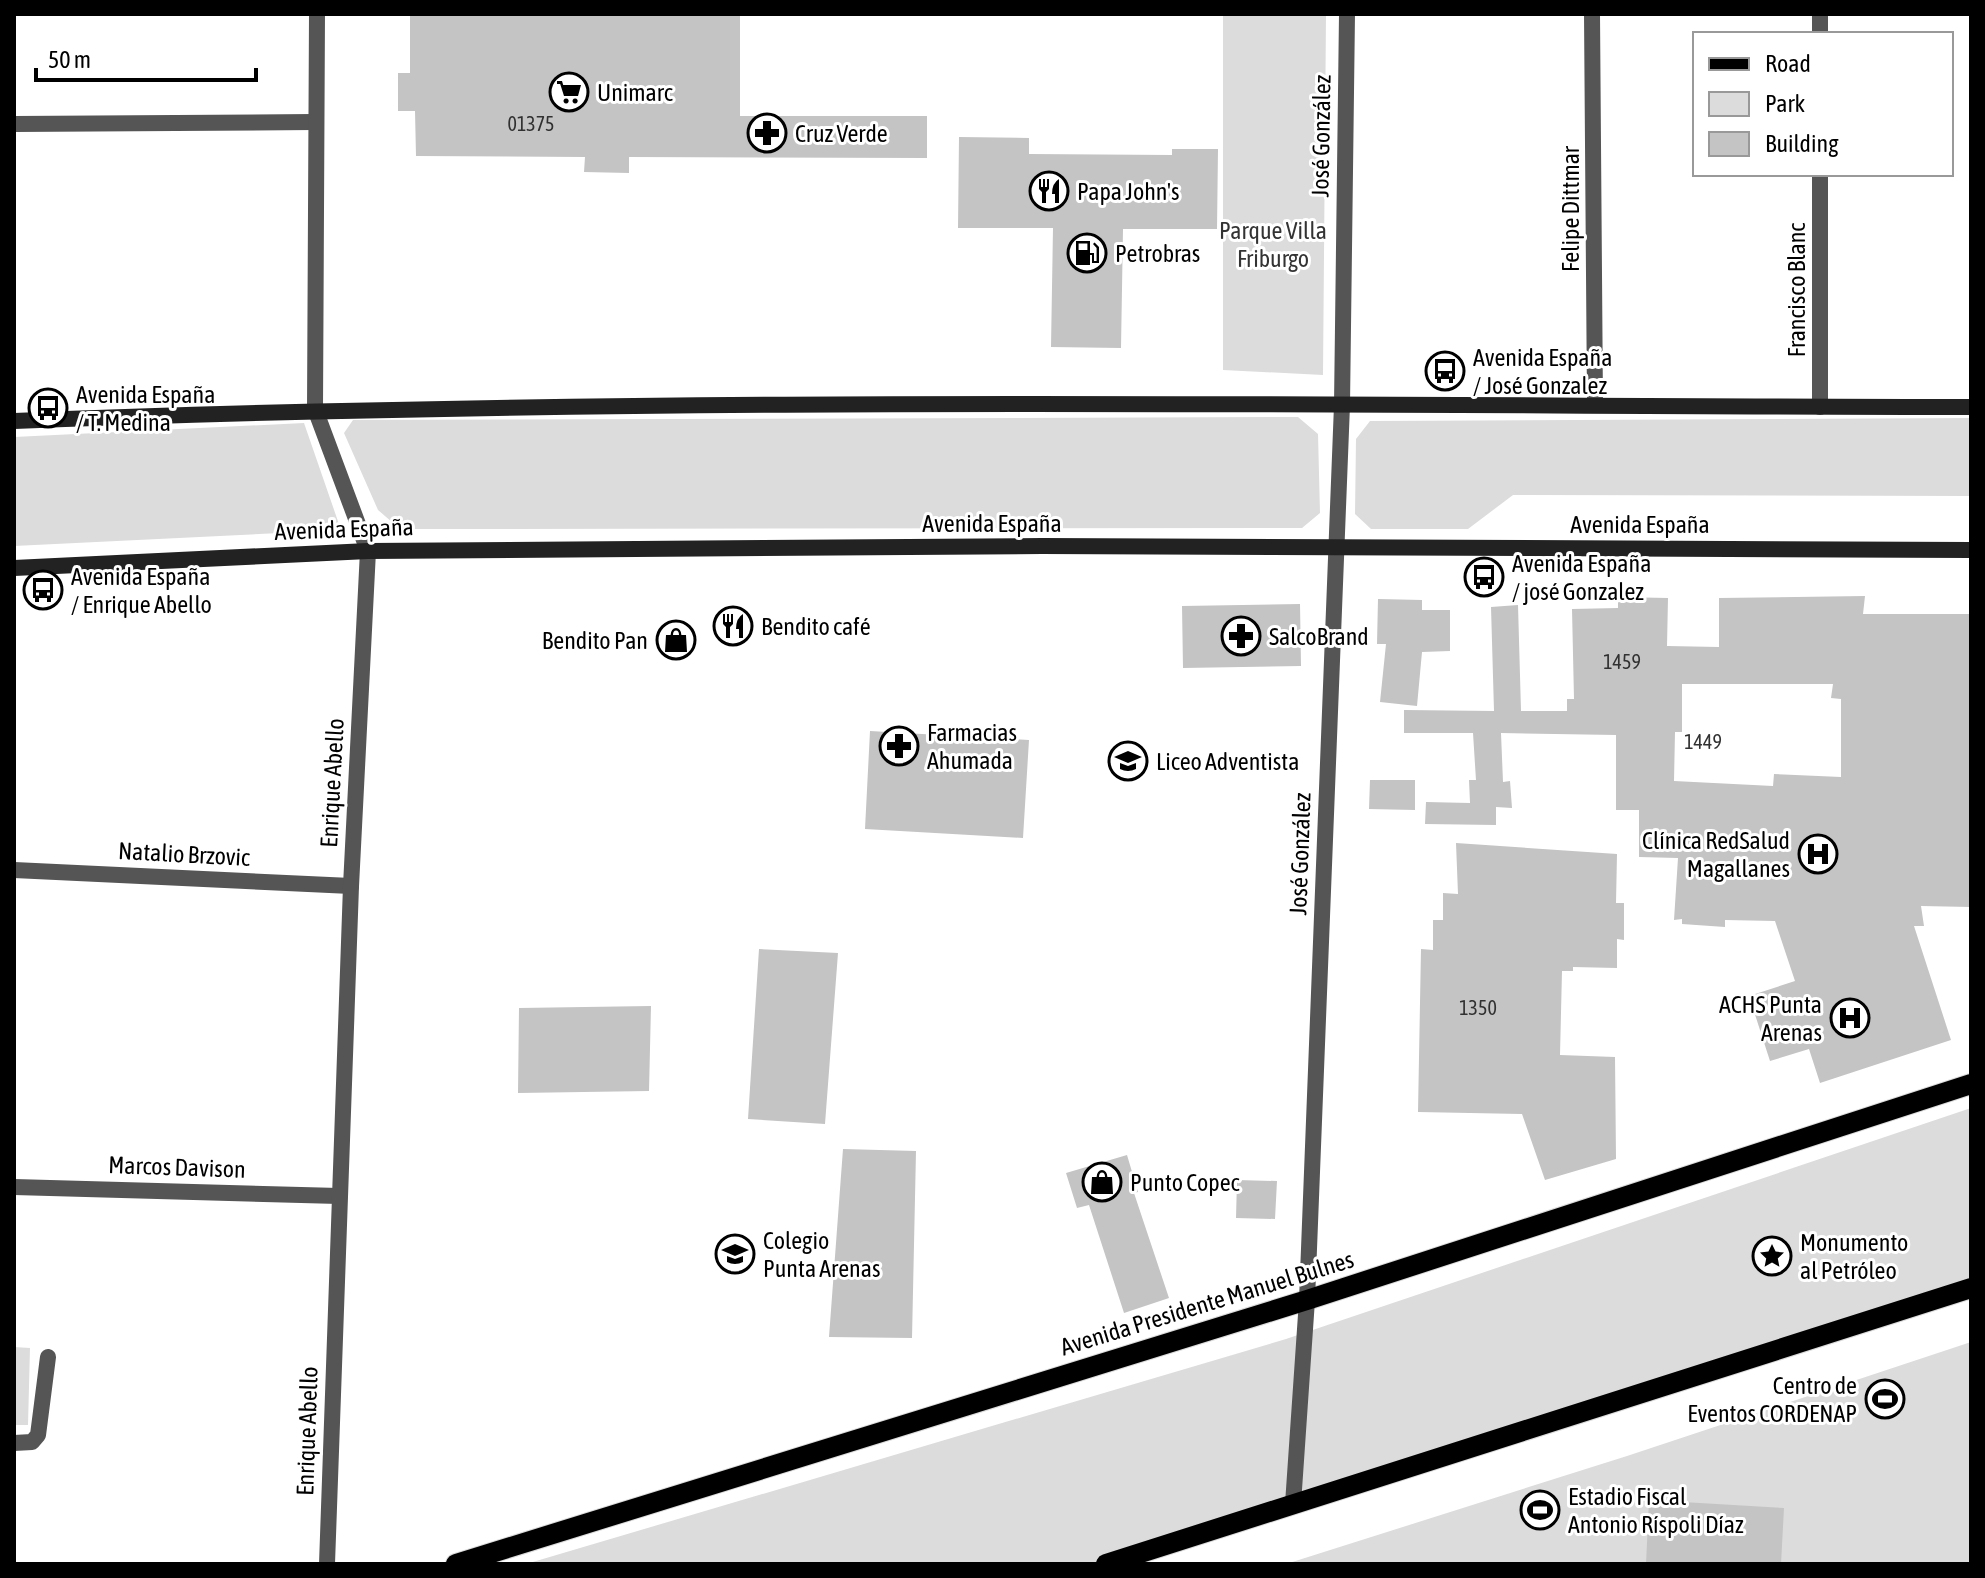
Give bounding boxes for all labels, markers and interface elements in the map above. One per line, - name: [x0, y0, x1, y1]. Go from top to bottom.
- scale bar: [36, 32, 256, 82]
- legend: [1693, 32, 1953, 176]
- text: 50 m: [48, 46, 91, 73]
- text: Road: [1765, 50, 1811, 77]
- supermarket icon: Unimarc: [548, 71, 590, 113]
- street label: José González: [1306, 74, 1336, 198]
- place label: Unimarc: [597, 79, 673, 106]
- text: Park: [1765, 90, 1806, 117]
- house number: 01375: [508, 112, 555, 135]
- pharmacy icon: Cruz Verde: [746, 112, 788, 154]
- place label: Cruz Verde: [795, 120, 888, 147]
- text: Building: [1765, 130, 1839, 157]
- street label: Felipe Dittmar: [1557, 145, 1584, 272]
- restaurant icon: Papa John's: [1028, 170, 1070, 212]
- place label: Papa John's: [1077, 178, 1179, 205]
- park label: Parque Villa Friburgo: [1219, 217, 1327, 272]
- street label: Francisco Blanc: [1783, 223, 1810, 357]
- fuel station icon: Petrobras: [1066, 232, 1108, 274]
- place label: Petrobras: [1115, 240, 1200, 267]
- place label: Avenida España / José Gonzalez: [1473, 344, 1612, 399]
- bus stop icon: Avenida España / José Gonzalez: [1424, 350, 1466, 392]
- place label: Avenida España / T. Medina: [76, 381, 215, 436]
- bus stop icon: Avenida España / T. Medina: [27, 387, 69, 429]
- street label: Avenida España: [922, 510, 1062, 537]
- street label: Avenida España: [1570, 511, 1710, 538]
- street label: Avenida España: [274, 513, 414, 545]
- place label: Avenida España / josé Gonzalez: [1512, 550, 1651, 605]
- bus stop icon: Avenida España / josé Gonzalez: [1463, 556, 1505, 598]
- place label: Avenida España / Enrique Abello: [71, 563, 212, 618]
- bus stop icon: Avenida España / Enrique Abello: [22, 569, 64, 611]
- restaurant icon: Bendito café: [712, 605, 754, 647]
- place label: Bendito café: [761, 613, 871, 640]
- pharmacy icon: SalcoBrand: [1220, 615, 1262, 657]
- shop icon: Bendito Pan: [655, 619, 697, 661]
- place label: SalcoBrand: [1269, 623, 1369, 650]
- place label: Bendito Pan: [542, 627, 648, 654]
- house number: 1459: [1603, 650, 1641, 673]
- street label: Enrique Abello: [315, 718, 349, 848]
- place label: Farmacias Ahumada: [927, 719, 1017, 774]
- pharmacy icon: Farmacias Ahumada: [878, 725, 920, 767]
- house number: 1449: [1684, 730, 1722, 753]
- school or university icon: Liceo Adventista: [1107, 740, 1149, 782]
- place label: Liceo Adventista: [1156, 748, 1299, 775]
- street label: José González: [1284, 792, 1316, 916]
- place label: Clínica RedSalud Magallanes: [1642, 827, 1790, 882]
- hospital icon: Clínica RedSalud Magallanes: [1797, 833, 1839, 875]
- street label: Natalio Brzovic: [117, 837, 251, 871]
- place label: ACHS Punta Arenas: [1719, 991, 1822, 1046]
- house number: 1350: [1459, 996, 1497, 1019]
- hospital icon: ACHS Punta Arenas: [1829, 997, 1871, 1039]
- street label: Marcos Davison: [108, 1151, 246, 1183]
- shop icon: Punto Copec: [1081, 1161, 1123, 1203]
- place label: Punto Copec: [1130, 1169, 1239, 1196]
- place label: Colegio Punta Arenas: [763, 1227, 880, 1282]
- place label: Monumento al Petróleo: [1800, 1229, 1908, 1284]
- school or university icon: Colegio Punta Arenas: [714, 1233, 756, 1275]
- place icon: Monumento al Petróleo: [1751, 1235, 1793, 1277]
- street label: Avenida Presidente Manuel Bulnes: [1057, 1245, 1357, 1361]
- street label: Enrique Abello: [291, 1366, 323, 1496]
- place label: Centro de Eventos CORDENAP: [1687, 1372, 1857, 1427]
- sports icon: Centro de Eventos CORDENAP: [1864, 1378, 1906, 1420]
- place label: Estadio Fiscal Antonio Ríspoli Díaz: [1568, 1483, 1744, 1538]
- sports icon: Estadio Fiscal Antonio Ríspoli Díaz: [1519, 1489, 1561, 1531]

